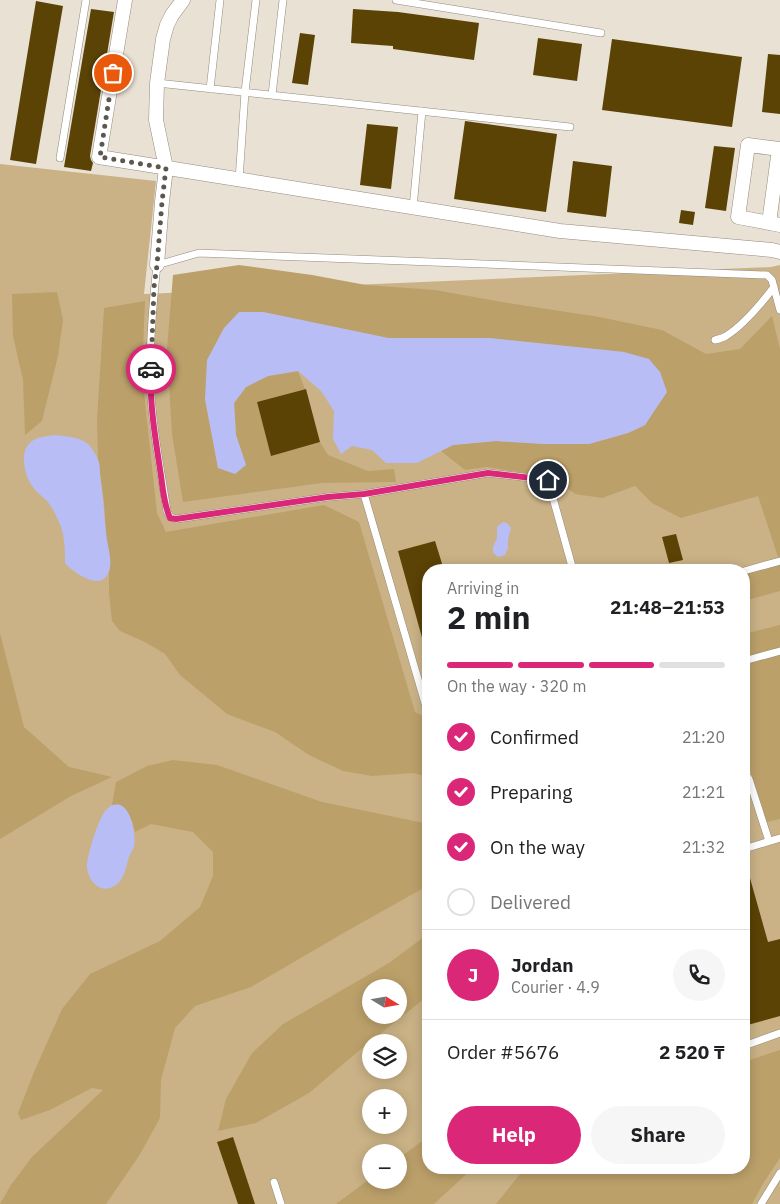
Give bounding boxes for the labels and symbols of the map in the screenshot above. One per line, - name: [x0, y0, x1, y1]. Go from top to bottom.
- pin: [92, 52, 134, 94]
- courier: [126, 344, 176, 394]
- pin: [527, 459, 569, 501]
- north arrow: [362, 979, 408, 1024]

